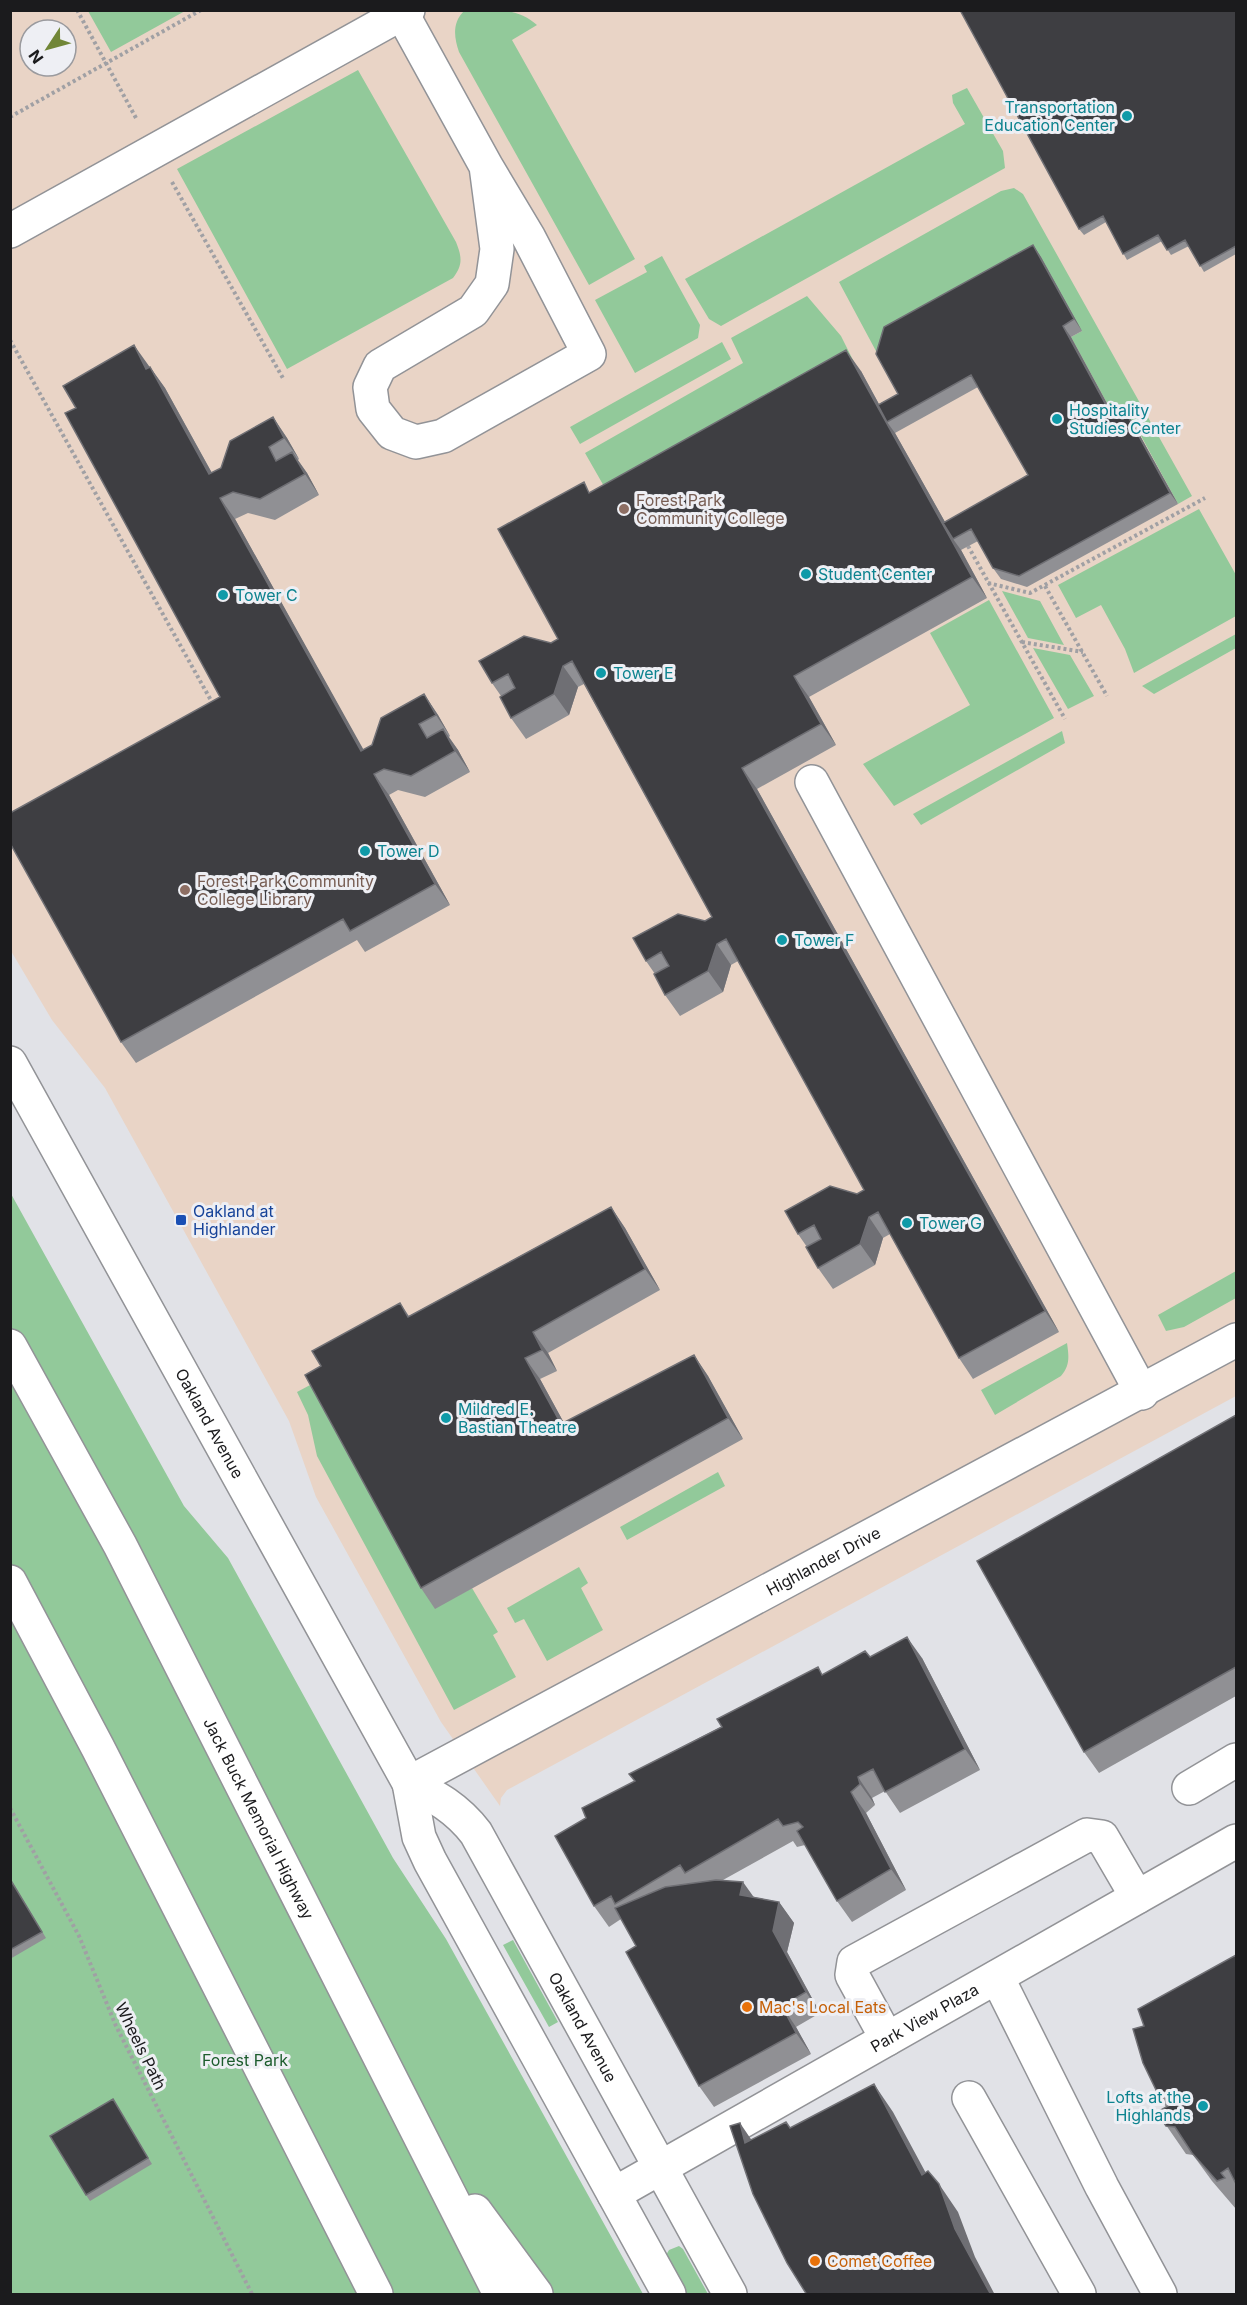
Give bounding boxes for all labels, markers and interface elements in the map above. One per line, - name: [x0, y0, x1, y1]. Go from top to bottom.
- north arrow: [18, 18, 78, 78]
- text: N: [24, 46, 48, 68]
- place label: Transportation Education Center: [984, 97, 1115, 135]
- marker: Transportation Education Center: [1120, 109, 1134, 123]
- place label: Hospitality Studies Center: [1069, 400, 1181, 438]
- marker: Hospitality Studies Center: [1050, 412, 1064, 426]
- place label: Forest Park Community College: [636, 490, 785, 528]
- marker: Forest Park Community College: [617, 502, 631, 516]
- place label: Student Center: [818, 564, 932, 584]
- marker: Student Center: [799, 567, 813, 581]
- place label: Tower C: [235, 585, 298, 605]
- marker: Tower C: [216, 588, 230, 602]
- place label: Tower E: [613, 663, 674, 683]
- marker: Tower E: [594, 666, 608, 680]
- place label: Tower D: [377, 841, 440, 861]
- marker: Tower D: [358, 844, 372, 858]
- place label: Forest Park Community College Library: [197, 871, 374, 909]
- marker: Forest Park Community College Library: [178, 883, 192, 897]
- place label: Tower F: [794, 930, 854, 950]
- marker: Tower F: [775, 933, 789, 947]
- place label: Oakland at Highlander: [193, 1201, 276, 1239]
- marker: Oakland at Highlander: [174, 1213, 188, 1227]
- place label: Tower G: [919, 1213, 982, 1233]
- marker: Tower G: [900, 1216, 914, 1230]
- street label: Oakland Avenue: [171, 1365, 248, 1482]
- place label: Mildred E. Bastian Theatre: [458, 1399, 577, 1437]
- marker: Mildred E. Bastian Theatre: [439, 1411, 453, 1425]
- street label: Highlander Drive: [763, 1522, 884, 1600]
- street label: Jack Buck Memorial Highway: [199, 1714, 318, 1923]
- street label: Oakland Avenue: [545, 1968, 621, 2086]
- street label: Park View Plaza: [867, 1979, 982, 2056]
- place label: Mac's Local Eats: [759, 1997, 887, 2017]
- street label: Wheels Path: [111, 1999, 171, 2093]
- marker: Mac's Local Eats: [740, 2000, 754, 2014]
- park label: Forest Park: [202, 2050, 288, 2070]
- place label: Lofts at the Highlands: [1106, 2087, 1191, 2125]
- marker: Lofts at the Highlands: [1196, 2099, 1210, 2113]
- place label: Comet Coffee: [827, 2251, 932, 2271]
- marker: Comet Coffee: [808, 2254, 822, 2268]

